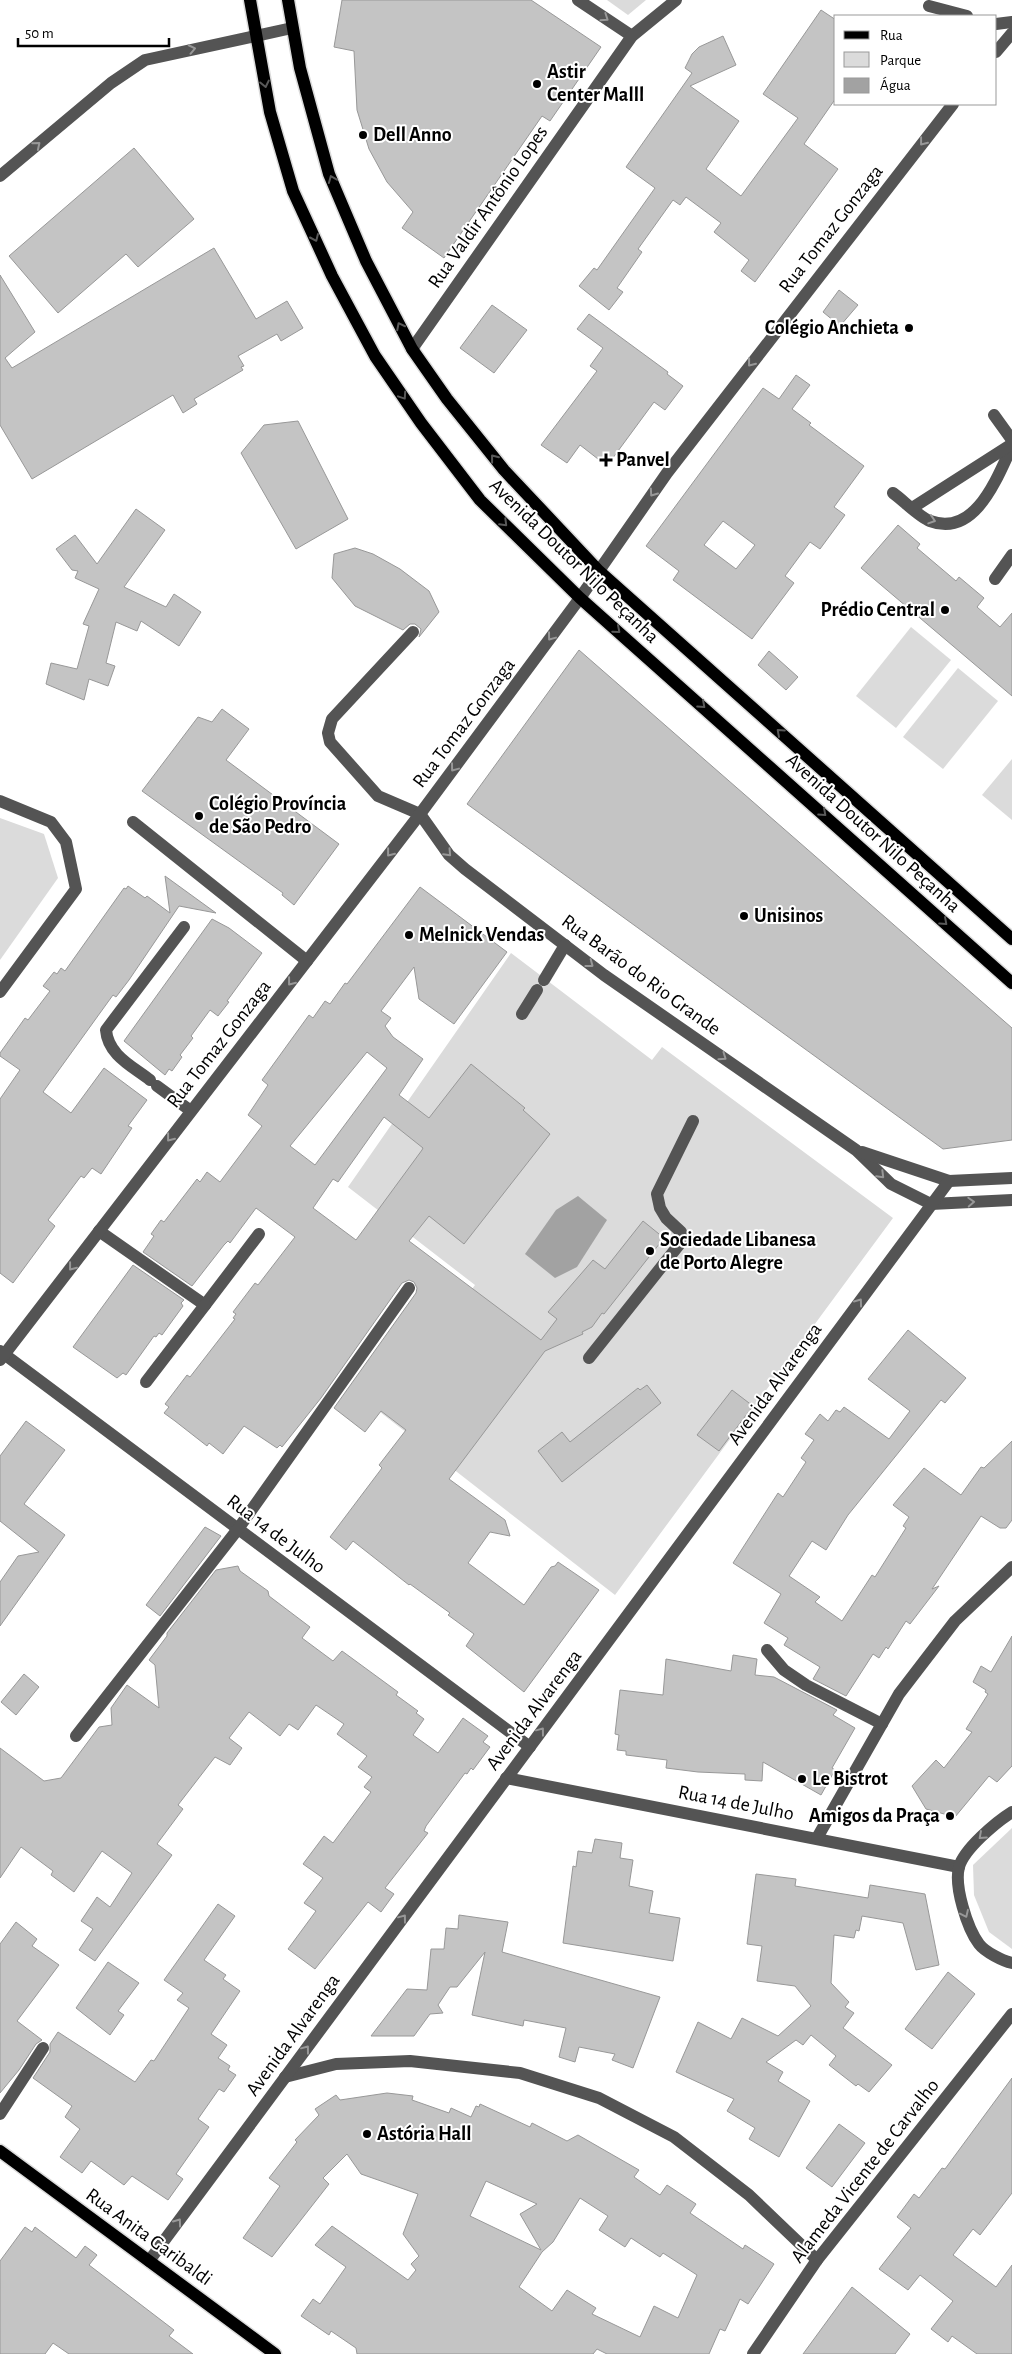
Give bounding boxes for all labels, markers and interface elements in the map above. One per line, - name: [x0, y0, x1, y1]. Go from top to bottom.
- one-way arrow: [599, 12, 609, 21]
- scale bar: [18, 15, 169, 47]
- legend: [834, 15, 997, 105]
- text: 50 m: [25, 26, 54, 41]
- text: Rua: [880, 28, 903, 43]
- one-way arrow: [188, 44, 197, 55]
- text: Parque: [880, 53, 921, 68]
- place label: Astir Center Malll: [547, 62, 644, 105]
- text: Água: [880, 76, 911, 93]
- marker: Astir Center Malll: [531, 78, 543, 90]
- one-way arrow: [259, 80, 269, 89]
- street label: Rua Valdir Antônio Lopes: [424, 122, 552, 292]
- place label: Dell Anno: [373, 125, 452, 145]
- marker: Dell Anno: [357, 129, 369, 141]
- one-way arrow: [921, 136, 929, 145]
- one-way arrow: [32, 141, 41, 150]
- street label: Rua Tomaz Gonzaga: [775, 161, 887, 297]
- one-way arrow: [327, 175, 338, 184]
- one-way arrow: [308, 233, 319, 242]
- place label: Colégio Anchieta: [765, 318, 899, 338]
- marker: Colégio Anchieta: [903, 322, 915, 334]
- one-way arrow: [396, 323, 406, 332]
- one-way arrow: [748, 357, 757, 367]
- one-way arrow: [397, 390, 406, 400]
- place label: Panvel: [616, 450, 670, 470]
- marker: Panvel: [600, 454, 612, 466]
- one-way arrow: [492, 455, 500, 464]
- street label: Avenida Doutor Nilo Peçanha: [485, 475, 663, 647]
- one-way arrow: [650, 487, 659, 497]
- one-way arrow: [927, 514, 936, 524]
- one-way arrow: [498, 517, 507, 526]
- place label: Prédio Central: [821, 600, 935, 620]
- marker: Prédio Central: [939, 604, 951, 616]
- one-way arrow: [611, 624, 620, 633]
- one-way arrow: [548, 631, 557, 641]
- street label: Rua Tomaz Gonzaga: [409, 655, 519, 791]
- one-way arrow: [696, 699, 705, 708]
- one-way arrow: [776, 729, 785, 738]
- street label: Avenida Doutor Nilo Peçanha: [782, 750, 964, 916]
- one-way arrow: [451, 762, 460, 772]
- place label: Colégio Província de São Pedro: [209, 794, 347, 837]
- one-way arrow: [817, 807, 826, 816]
- marker: Colégio Província de São Pedro: [193, 810, 205, 822]
- one-way arrow: [387, 847, 396, 857]
- one-way arrow: [442, 848, 451, 857]
- place label: Unisinos: [754, 906, 824, 926]
- marker: Unisinos: [738, 910, 750, 922]
- street label: Rua Barão do Rio Grande: [558, 911, 724, 1039]
- one-way arrow: [938, 916, 947, 925]
- place label: Melnick Vendas: [419, 925, 545, 945]
- marker: Melnick Vendas: [403, 929, 415, 941]
- one-way arrow: [584, 959, 593, 967]
- street label: Rua Tomaz Gonzaga: [163, 976, 275, 1112]
- one-way arrow: [287, 976, 296, 985]
- one-way arrow: [717, 1051, 727, 1060]
- one-way arrow: [168, 1132, 176, 1141]
- one-way arrow: [876, 1169, 885, 1178]
- one-way arrow: [968, 1196, 976, 1207]
- place label: Sociedade Libanesa de Porto Alegre: [660, 1230, 817, 1273]
- marker: Sociedade Libanesa de Porto Alegre: [644, 1245, 656, 1257]
- one-way arrow: [69, 1261, 77, 1270]
- one-way arrow: [853, 1298, 862, 1308]
- street label: Avenida Alvarenga: [724, 1319, 826, 1449]
- street label: Rua 14 de Julho: [223, 1491, 329, 1577]
- street label: Avenida Alvarenga: [482, 1646, 586, 1774]
- one-way arrow: [535, 1727, 544, 1737]
- place label: Le Bistrot: [812, 1769, 888, 1789]
- marker: Le Bistrot: [796, 1773, 808, 1785]
- street label: Rua 14 de Julho: [676, 1782, 796, 1824]
- place label: Amigos da Praça: [809, 1806, 940, 1826]
- marker: Amigos da Praça: [944, 1810, 956, 1822]
- one-way arrow: [979, 1831, 988, 1840]
- one-way arrow: [959, 1909, 969, 1918]
- one-way arrow: [397, 1914, 406, 1924]
- street label: Avenida Alvarenga: [242, 1970, 344, 2100]
- one-way arrow: [300, 2045, 309, 2055]
- street label: Alameda Vicente de Carvalho: [787, 2075, 943, 2267]
- place label: Astória Hall: [377, 2124, 472, 2144]
- marker: Astória Hall: [361, 2128, 373, 2140]
- street label: Rua Anita Garibaldi: [82, 2185, 216, 2289]
- one-way arrow: [172, 2218, 181, 2228]

